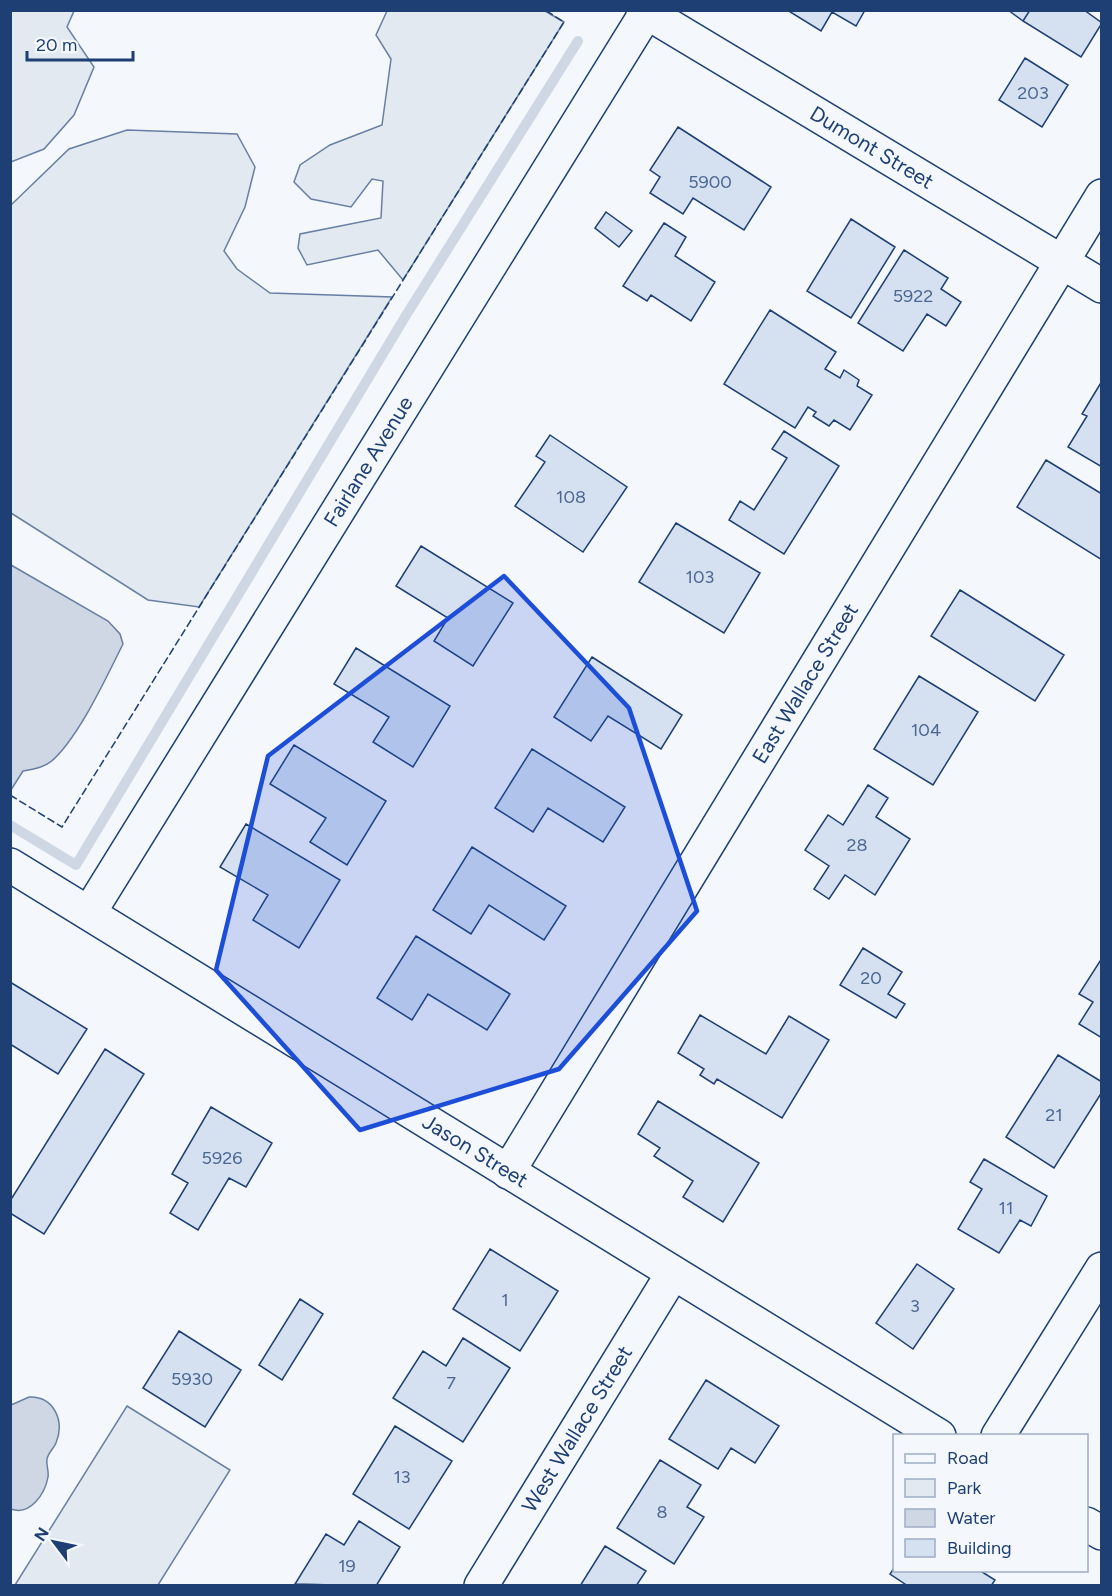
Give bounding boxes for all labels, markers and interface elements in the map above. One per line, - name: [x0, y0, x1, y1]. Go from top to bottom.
- scale bar: [27, 24, 134, 62]
- text: 20 m: [36, 34, 77, 56]
- house number: 203: [1017, 82, 1049, 104]
- street label: Dumont Street: [806, 100, 939, 194]
- house number: 5900: [688, 171, 732, 193]
- house number: 5922: [893, 285, 933, 307]
- street label: Fairlane Avenue: [318, 391, 418, 531]
- house number: 108: [556, 486, 586, 508]
- house number: 103: [686, 566, 714, 588]
- street label: East Wallace Street: [747, 598, 863, 768]
- house number: 104: [911, 719, 941, 741]
- house number: 28: [846, 834, 868, 856]
- house number: 20: [860, 967, 882, 989]
- house number: 21: [1045, 1104, 1063, 1126]
- street label: Jason Street: [418, 1109, 533, 1192]
- house number: 5926: [202, 1147, 242, 1169]
- house number: 11: [999, 1197, 1013, 1219]
- house number: 1: [501, 1289, 509, 1311]
- house number: 3: [910, 1295, 920, 1317]
- street label: West Wallace Street: [516, 1341, 637, 1517]
- house number: 5930: [171, 1368, 213, 1390]
- house number: 7: [446, 1372, 456, 1394]
- legend: [893, 1434, 1088, 1572]
- text: Road: [947, 1447, 988, 1469]
- house number: 13: [393, 1466, 411, 1488]
- text: Park: [947, 1477, 982, 1499]
- house number: 8: [656, 1501, 668, 1523]
- text: Water: [947, 1507, 995, 1529]
- north arrow: [24, 1512, 84, 1572]
- text: N: [30, 1524, 53, 1545]
- text: Building: [947, 1537, 1012, 1559]
- house number: 19: [338, 1555, 356, 1577]

